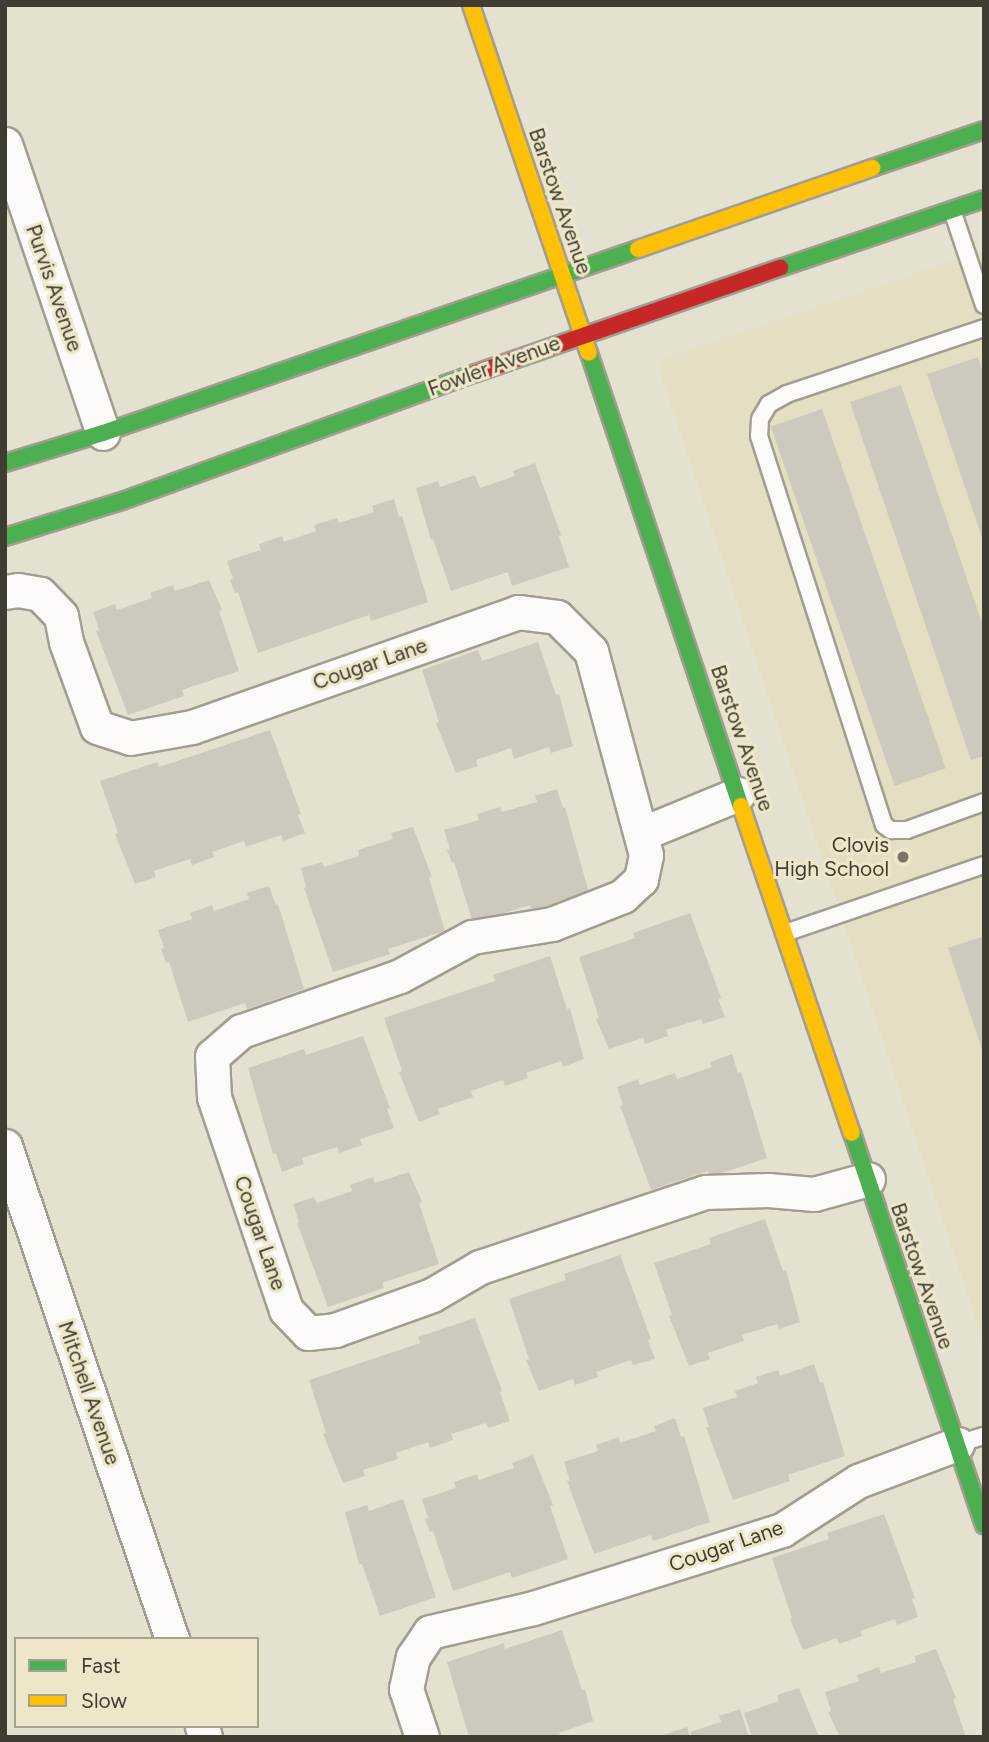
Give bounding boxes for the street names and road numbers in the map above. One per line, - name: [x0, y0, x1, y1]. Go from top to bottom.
- street label: Barstow Avenue: [523, 125, 597, 277]
- street label: Purvis Avenue: [20, 221, 88, 355]
- street label: Fowler Avenue: [424, 330, 564, 402]
- street label: Cougar Lane: [310, 633, 430, 695]
- street label: Barstow Avenue: [705, 662, 779, 814]
- street label: Cougar Lane: [229, 1173, 291, 1293]
- street label: Barstow Avenue: [885, 1200, 959, 1352]
- street label: Mitchell Avenue: [53, 1318, 125, 1468]
- street label: Cougar Lane: [666, 1515, 786, 1577]

